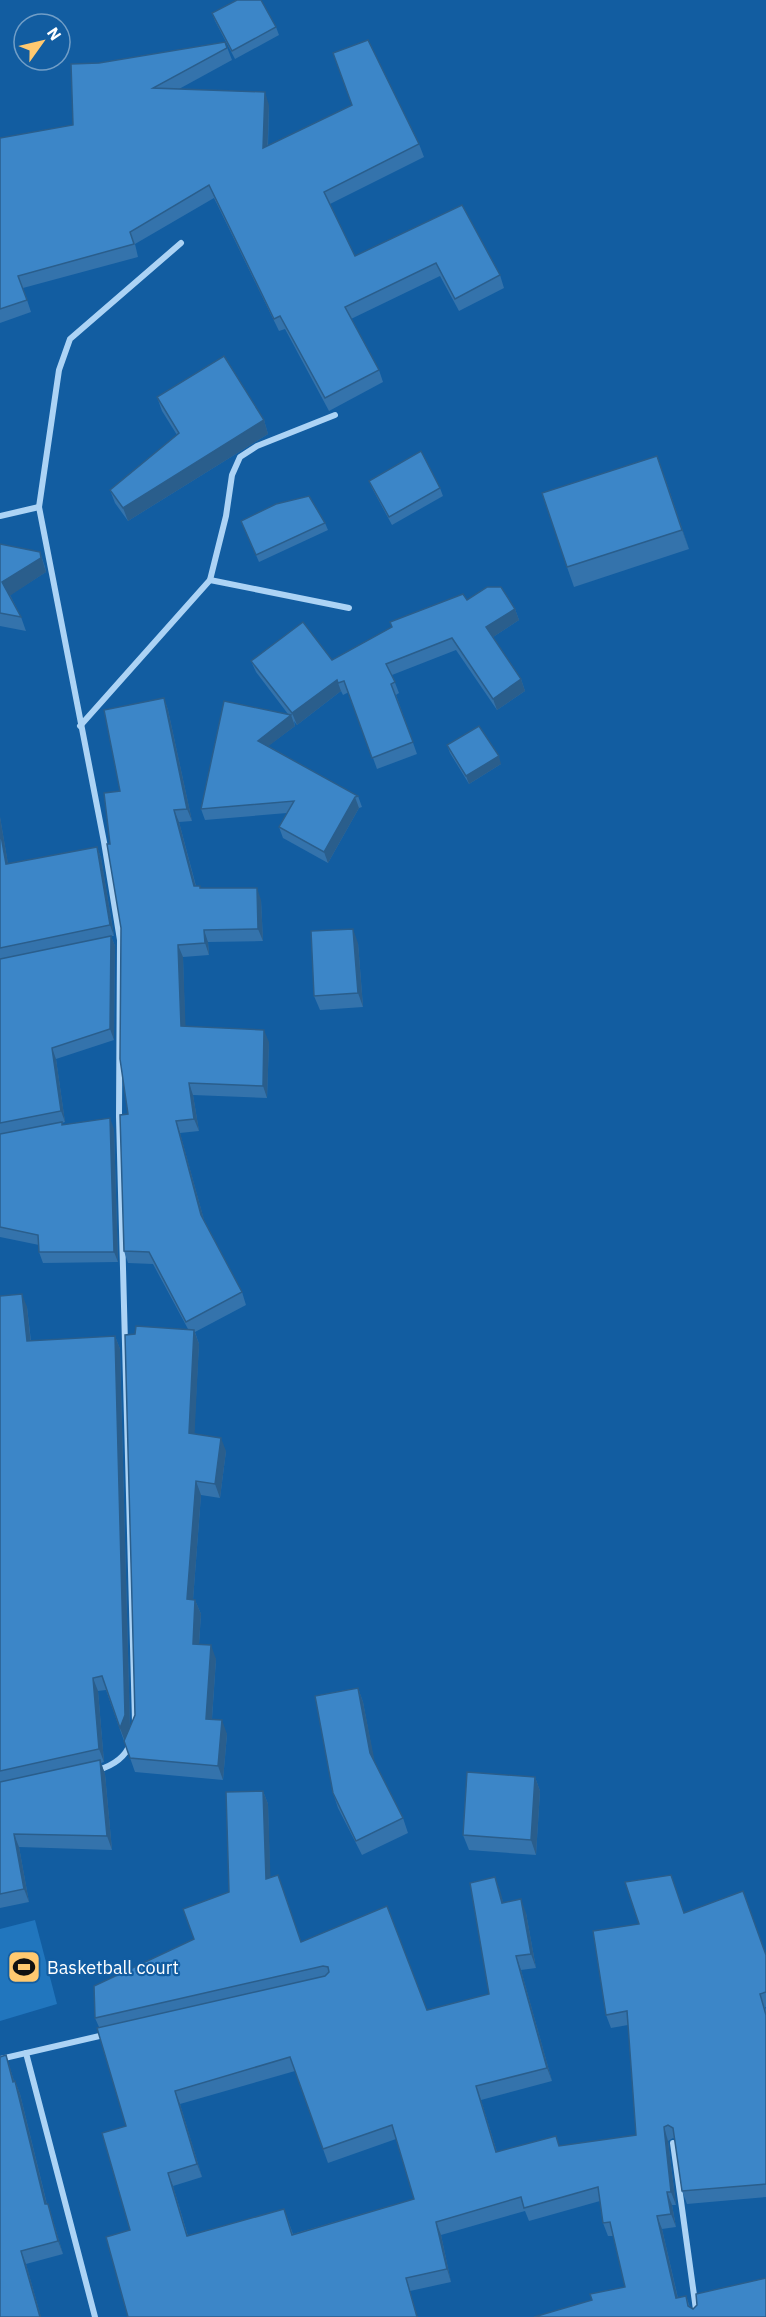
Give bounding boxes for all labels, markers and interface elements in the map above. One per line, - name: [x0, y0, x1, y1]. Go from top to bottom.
- north arrow: [12, 12, 72, 72]
- text: N: [43, 23, 66, 44]
- sports icon: Basketball court: [6, 1949, 42, 1985]
- place label: Basketball court: [47, 1956, 179, 1979]

